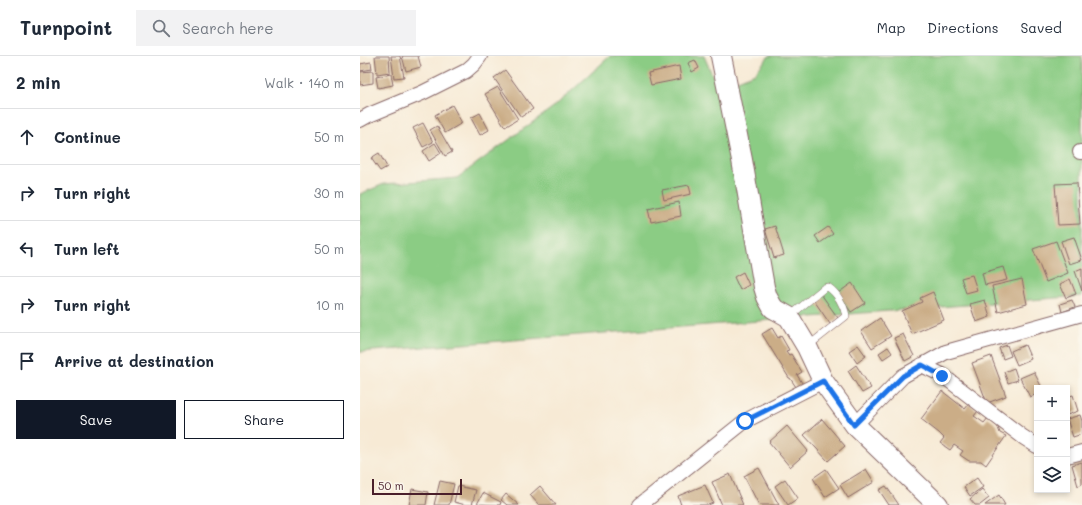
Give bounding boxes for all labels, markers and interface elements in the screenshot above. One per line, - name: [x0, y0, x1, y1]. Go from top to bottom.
- search box: [136, 10, 416, 46]
- text: Turnpoint: [20, 15, 112, 40]
- icon: search: [150, 17, 172, 39]
- text: Search here: [182, 18, 273, 38]
- text: Map: [877, 18, 905, 37]
- text: Directions: [927, 18, 998, 37]
- text: Saved: [1020, 18, 1062, 37]
- text: 2 min: [16, 71, 61, 93]
- text: Walk · 140 m: [264, 74, 344, 91]
- icon: ahead: [16, 126, 38, 148]
- text: Continue: [54, 127, 121, 147]
- text: 50 m: [314, 128, 344, 145]
- icon: right: [16, 182, 38, 204]
- text: Turn right: [54, 183, 131, 203]
- text: 30 m: [314, 184, 344, 201]
- icon: left: [16, 238, 38, 260]
- text: Turn left: [54, 239, 119, 259]
- text: 50 m: [314, 240, 344, 257]
- icon: right: [16, 294, 38, 316]
- text: Turn right: [54, 295, 131, 315]
- text: 10 m: [316, 296, 344, 313]
- icon: arrive: [16, 350, 38, 372]
- text: Arrive at destination: [54, 351, 214, 371]
- route end: [933, 367, 951, 385]
- map controls: [1034, 385, 1070, 493]
- button: +: [1034, 385, 1070, 421]
- button: Save: [16, 400, 176, 439]
- button: Share: [184, 400, 344, 439]
- route start: [736, 412, 754, 430]
- button: −: [1034, 421, 1070, 457]
- button: layers: [1034, 457, 1070, 493]
- scale bar: [372, 477, 462, 496]
- text: 50 m: [378, 478, 404, 493]

